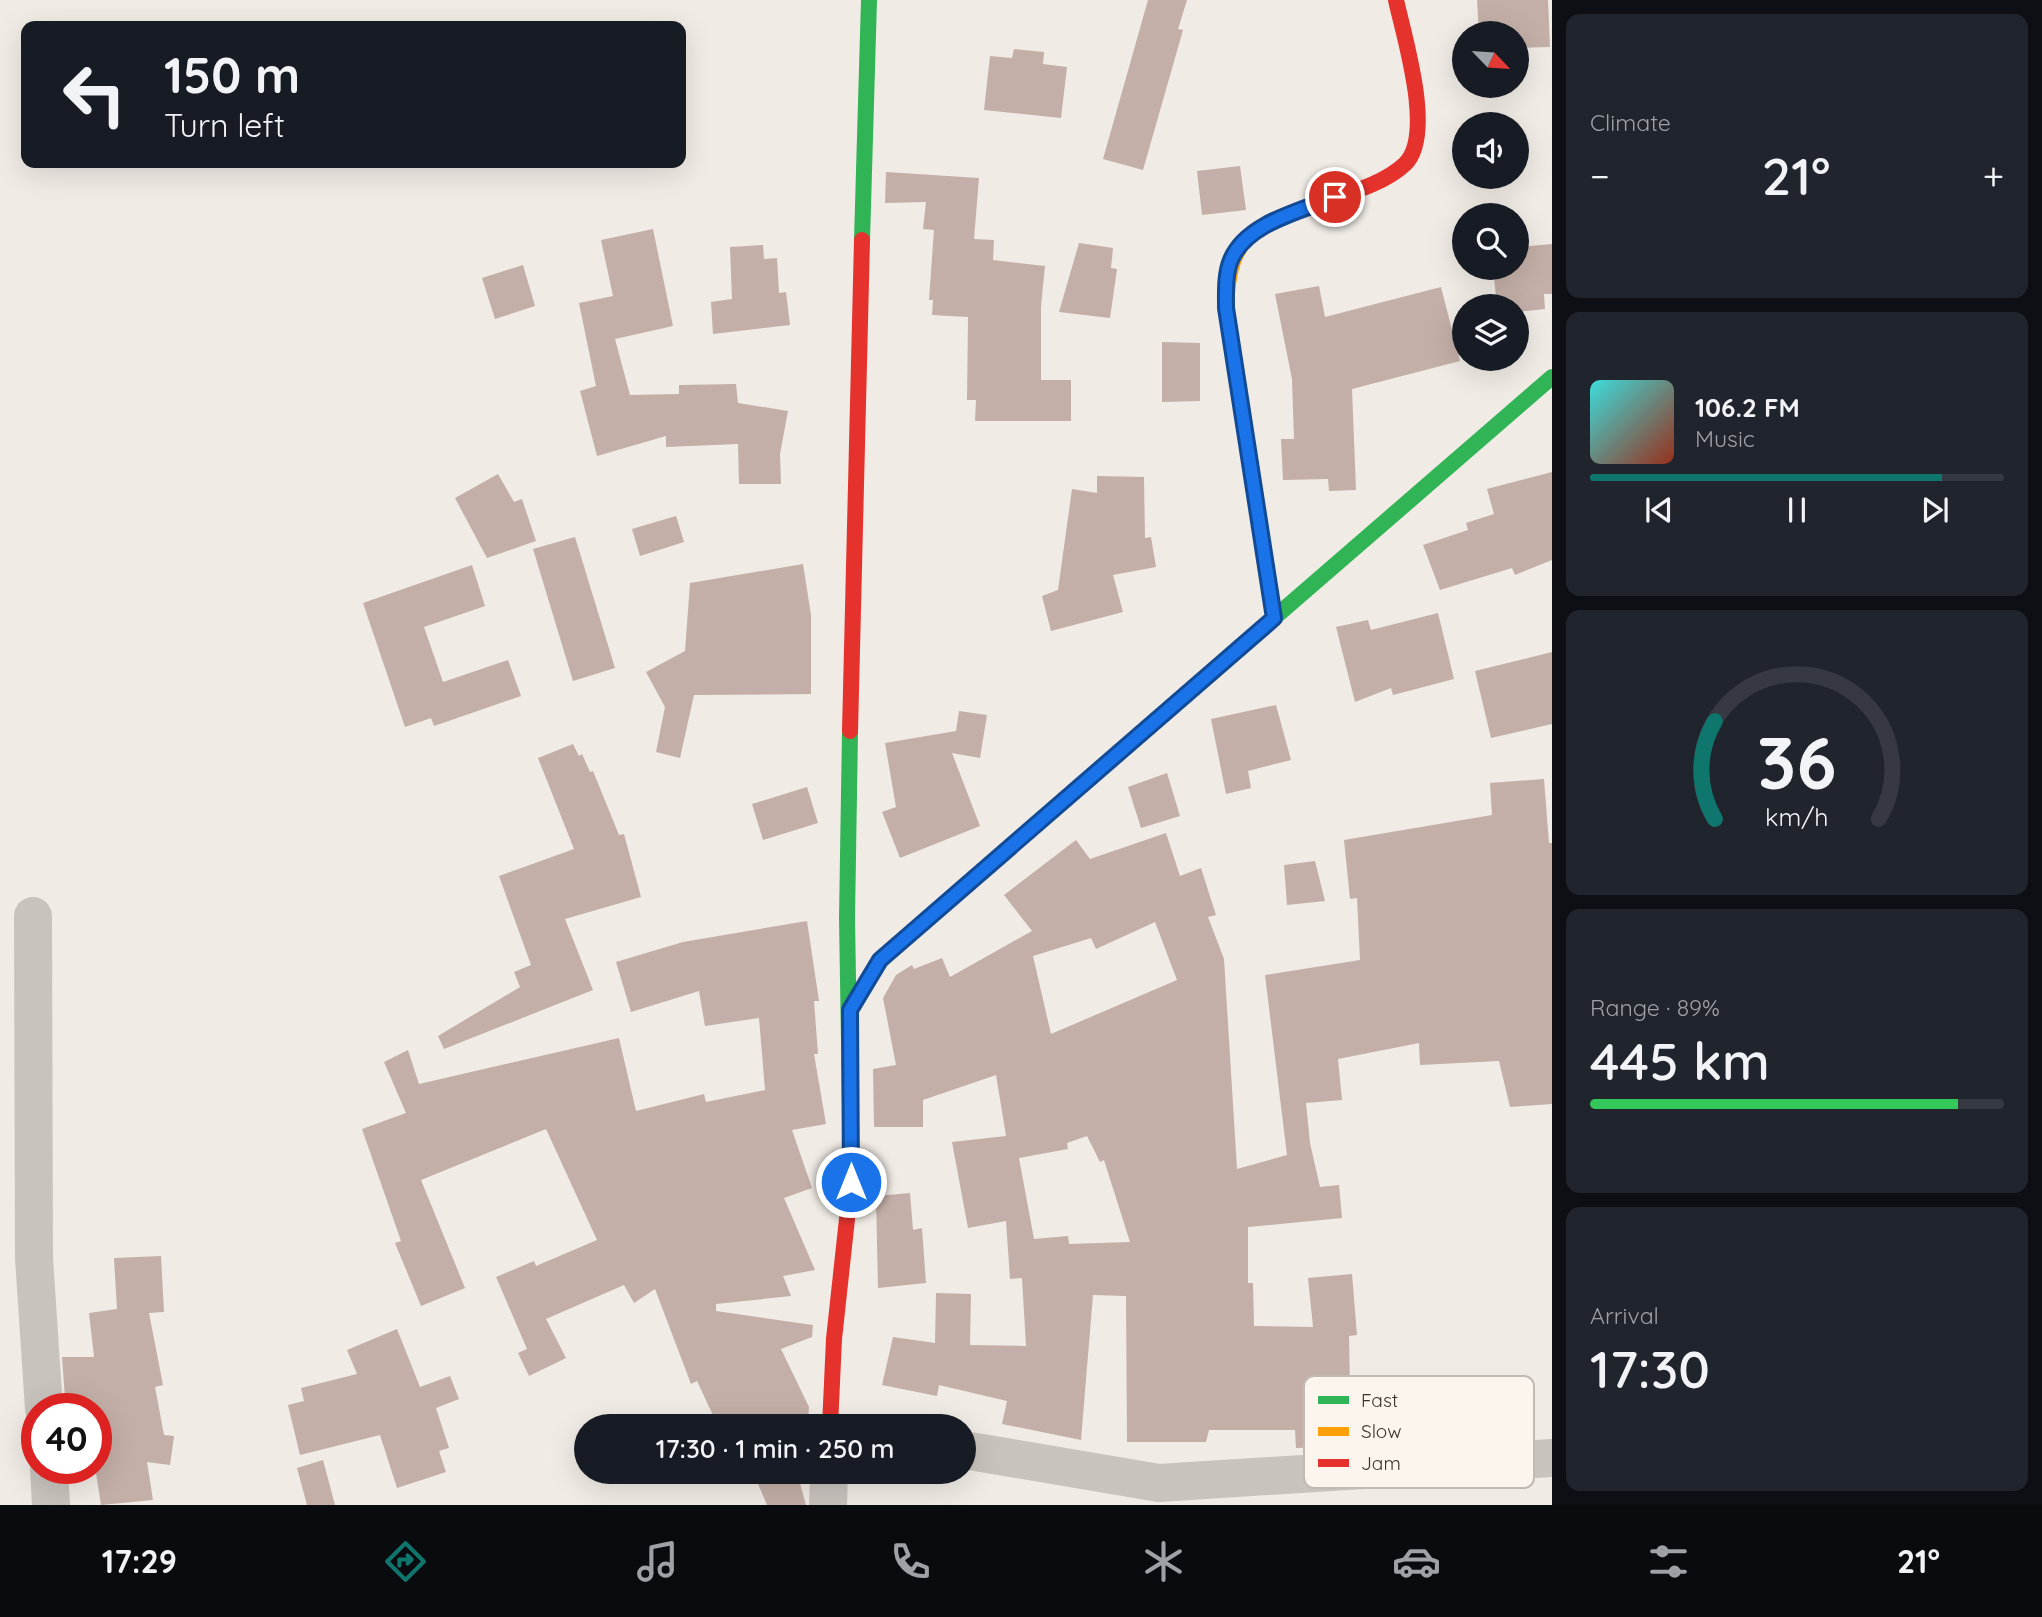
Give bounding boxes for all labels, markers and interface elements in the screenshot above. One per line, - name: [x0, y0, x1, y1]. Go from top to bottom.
- north arrow: [1452, 21, 1530, 98]
- map controls: [1452, 21, 1529, 371]
- text: 150 m: [164, 44, 300, 105]
- icon: left: [49, 49, 140, 140]
- text: Turn left: [164, 105, 285, 145]
- text: Climate: [1590, 108, 1671, 137]
- button: sound: [1452, 112, 1529, 189]
- text: 21°: [1762, 143, 1830, 208]
- text: −: [1590, 152, 1610, 200]
- text: +: [1983, 152, 2004, 200]
- pin: [1305, 167, 1365, 227]
- icon: arrive: [1316, 178, 1354, 216]
- button: search: [1452, 203, 1529, 280]
- button: layers: [1452, 294, 1529, 371]
- text: 106.2 FM: [1695, 391, 1800, 424]
- text: Music: [1695, 424, 1755, 453]
- icon: previous: [1640, 491, 1678, 529]
- icon: pause: [1778, 491, 1816, 529]
- icon: next: [1916, 491, 1954, 529]
- text: 36: [1757, 716, 1837, 807]
- text: km/h: [1765, 800, 1829, 831]
- text: Range · 89%: [1590, 993, 1720, 1022]
- text: 445 km: [1590, 1028, 1770, 1093]
- position arrow: [814, 1145, 888, 1219]
- text: Arrival: [1590, 1301, 1659, 1330]
- text: 17:30: [1590, 1336, 1710, 1401]
- legend: [1304, 1376, 1534, 1488]
- text: Fast: [1361, 1388, 1398, 1412]
- speed limit sign: 40: [21, 1393, 112, 1484]
- text: Slow: [1361, 1419, 1402, 1443]
- text: 17:30 · 1 min · 250 m: [656, 1432, 894, 1465]
- text: Jam: [1361, 1451, 1401, 1475]
- icon: directions: [381, 1537, 430, 1586]
- icon: music: [633, 1537, 682, 1586]
- icon: phone: [886, 1537, 935, 1586]
- icon: climate: [1139, 1537, 1188, 1586]
- icon: car: [1392, 1537, 1441, 1586]
- icon: filters: [1644, 1537, 1693, 1586]
- text: 17:29: [102, 1541, 177, 1581]
- text: 21°: [1897, 1541, 1940, 1581]

